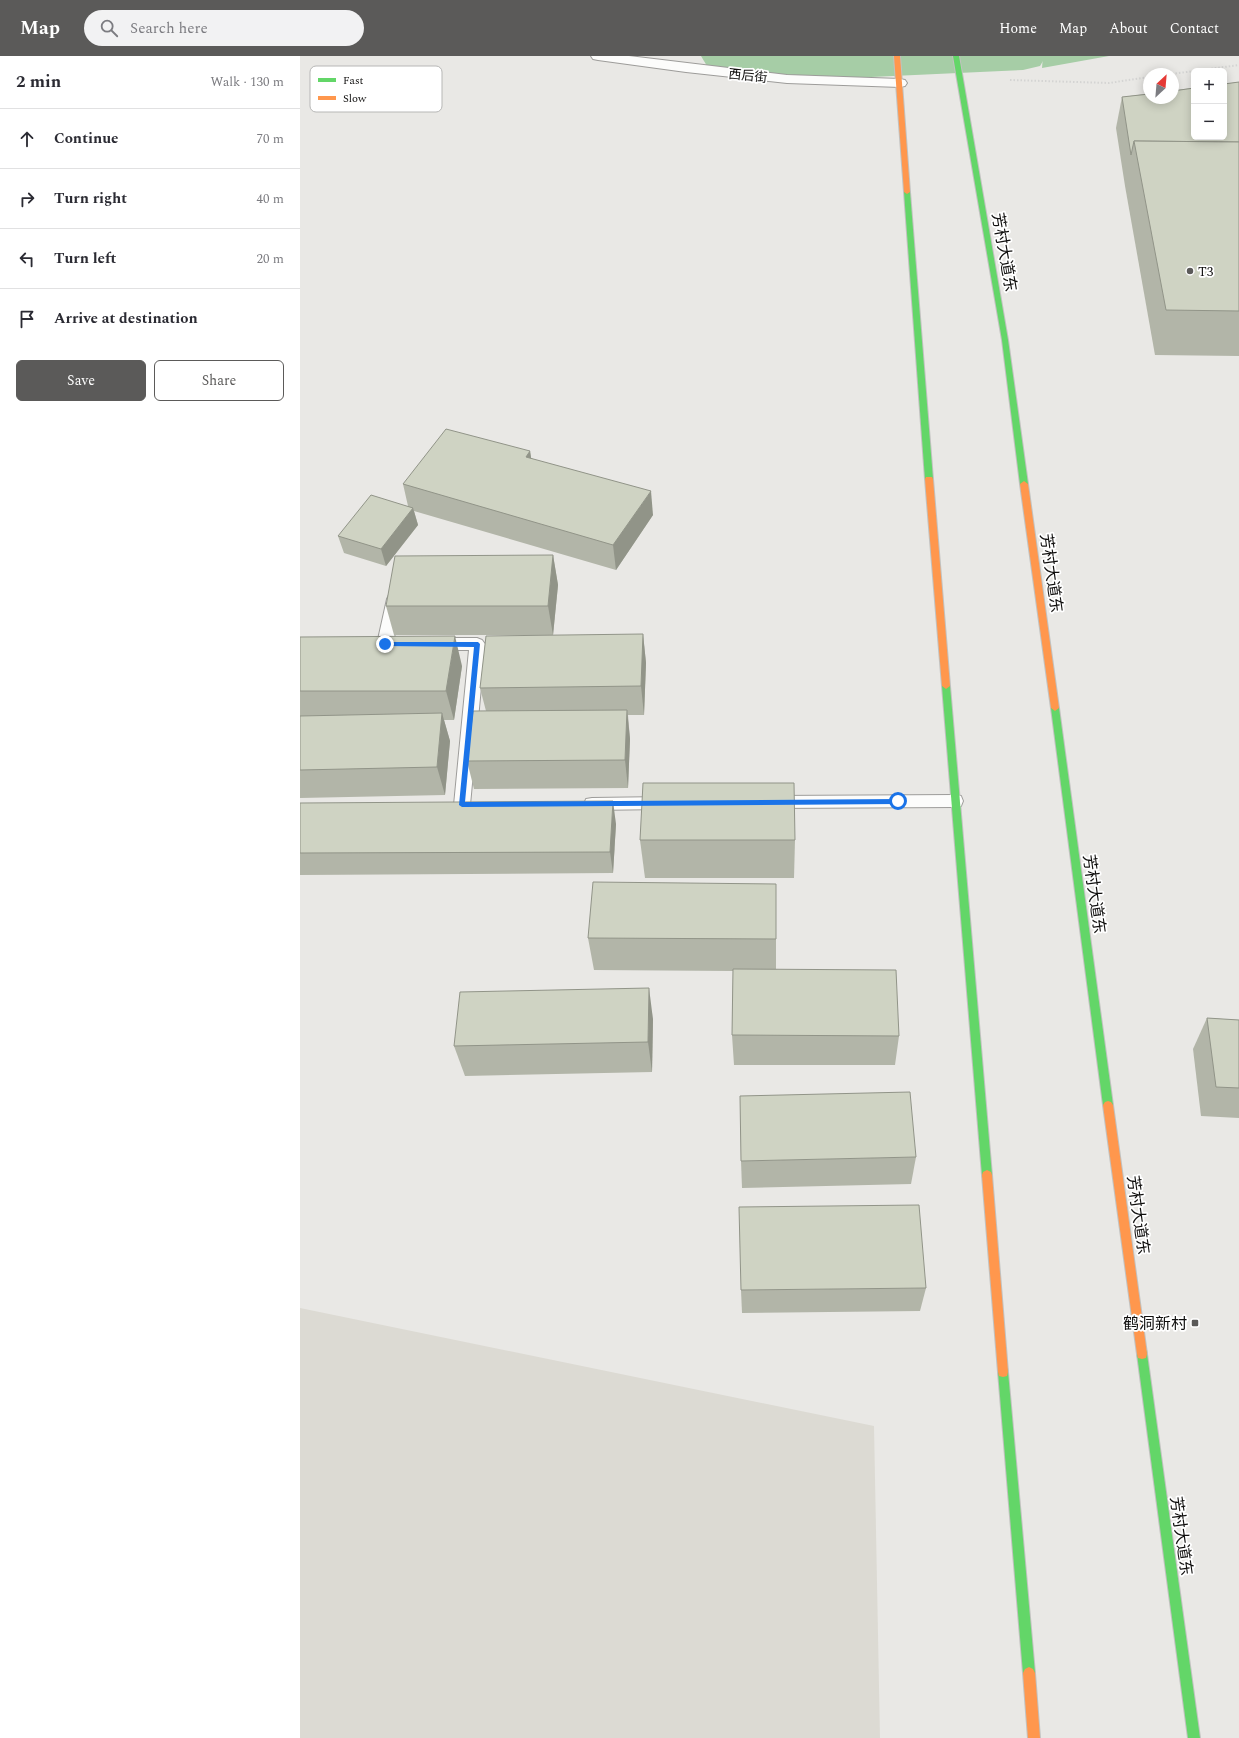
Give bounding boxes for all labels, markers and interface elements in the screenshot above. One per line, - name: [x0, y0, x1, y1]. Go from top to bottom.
- search box: [84, 10, 364, 46]
- text: Map: [20, 14, 60, 43]
- icon: search: [98, 17, 120, 39]
- text: Search here: [130, 17, 208, 40]
- text: Home: [999, 18, 1037, 39]
- text: Map: [1059, 18, 1087, 39]
- text: About: [1109, 18, 1148, 39]
- text: Contact: [1170, 18, 1219, 39]
- street label: 西后街: [727, 64, 768, 88]
- legend: [310, 66, 442, 112]
- north arrow: [1143, 68, 1179, 104]
- map controls: [1191, 68, 1227, 140]
- button: +: [1191, 68, 1227, 104]
- text: 2 min: [16, 69, 61, 95]
- text: Walk · 130 m: [210, 72, 284, 92]
- text: Fast: [343, 72, 364, 89]
- text: Slow: [343, 90, 367, 107]
- button: −: [1191, 104, 1227, 140]
- text: Continue: [54, 127, 119, 150]
- icon: ahead: [16, 128, 38, 150]
- text: 70 m: [257, 129, 284, 149]
- text: Turn right: [54, 187, 127, 210]
- icon: right: [16, 188, 38, 210]
- text: 40 m: [257, 189, 284, 209]
- street label: 芳村大道东: [985, 211, 1023, 294]
- text: Turn left: [54, 247, 116, 270]
- icon: left: [16, 248, 38, 270]
- text: 20 m: [257, 249, 284, 269]
- place label: T3: [1198, 262, 1214, 282]
- marker: T3: [1185, 266, 1195, 276]
- text: Arrive at destination: [54, 307, 198, 330]
- icon: arrive: [16, 308, 38, 330]
- button: Save: [16, 360, 146, 401]
- button: Share: [154, 360, 284, 401]
- street label: 芳村大道东: [1034, 532, 1068, 614]
- route end: [376, 635, 394, 653]
- route start: [889, 792, 907, 810]
- street label: 芳村大道东: [1077, 853, 1111, 935]
- street label: 芳村大道东: [1121, 1174, 1155, 1256]
- place label: 鹤洞新村: [1123, 1312, 1187, 1336]
- marker: 鹤洞新村: [1190, 1318, 1200, 1328]
- street label: 芳村大道东: [1164, 1495, 1198, 1577]

